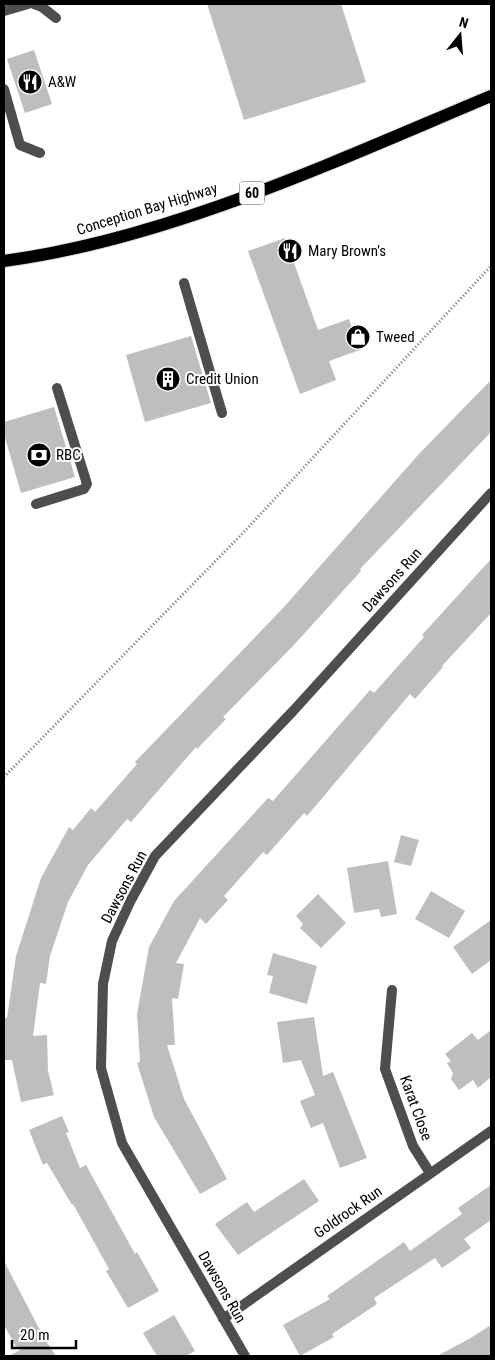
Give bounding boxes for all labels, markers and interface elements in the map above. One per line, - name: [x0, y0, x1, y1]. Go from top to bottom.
- north arrow: [435, 10, 485, 60]
- text: N: [457, 14, 470, 31]
- restaurant icon: A&W: [17, 69, 43, 95]
- place label: A&W: [48, 73, 77, 91]
- street label: Conception Bay Highway: [74, 179, 220, 239]
- road number: 60: [240, 182, 264, 204]
- restaurant icon: Mary Brown's: [277, 238, 303, 264]
- place label: Mary Brown's: [308, 242, 386, 260]
- shop icon: Tweed: [345, 324, 371, 350]
- place label: Tweed: [376, 328, 415, 346]
- building icon: Credit Union: [155, 366, 181, 392]
- place label: Credit Union: [186, 370, 259, 388]
- bank icon: RBC: [26, 442, 52, 468]
- place label: RBC: [56, 446, 81, 464]
- street label: Dawsons Run: [359, 544, 425, 616]
- street label: Dawsons Run: [97, 847, 151, 927]
- street label: Karat Close: [396, 1073, 436, 1143]
- street label: Goldrock Run: [311, 1182, 385, 1242]
- street label: Dawsons Run: [194, 1248, 250, 1326]
- scale bar: [12, 1318, 76, 1350]
- text: 20 m: [20, 1326, 50, 1344]

